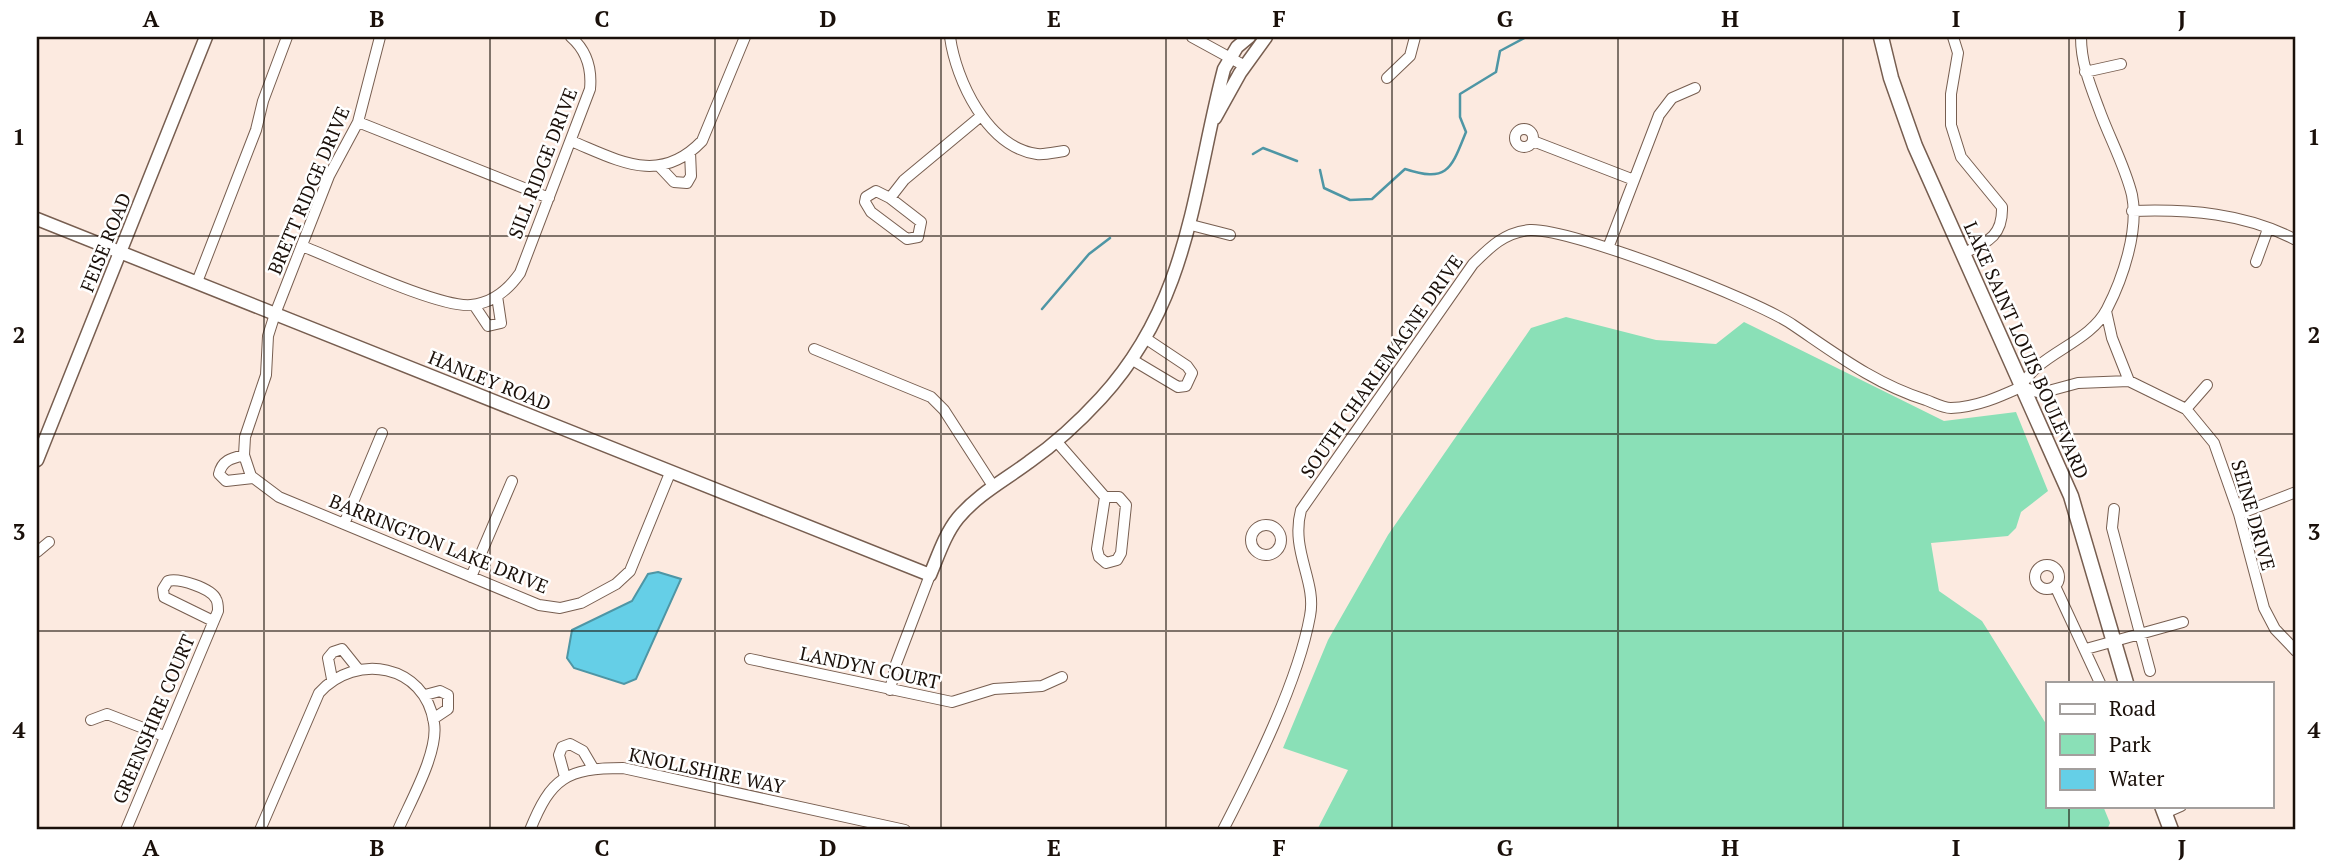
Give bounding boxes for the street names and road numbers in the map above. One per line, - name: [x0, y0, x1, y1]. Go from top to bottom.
- street label: SILL RIDGE DRIVE: [502, 84, 582, 242]
- street label: BRETT RIDGE DRIVE: [261, 102, 355, 278]
- street label: FEISE ROAD: [74, 189, 136, 295]
- street label: LAKE SAINT LOUIS BOULEVARD: [1959, 217, 2095, 483]
- street label: SOUTH CHARLEMAGNE DRIVE: [1294, 249, 1468, 483]
- street label: HANLEY ROAD: [425, 344, 555, 416]
- street label: SEINE DRIVE: [2226, 457, 2282, 573]
- street label: BARRINGTON LAKE DRIVE: [326, 488, 552, 598]
- street label: GREENSHIRE COURT: [106, 630, 200, 807]
- street label: LANDYN COURT: [798, 640, 942, 694]
- street label: KNOLLSHIRE WAY: [627, 741, 788, 799]

